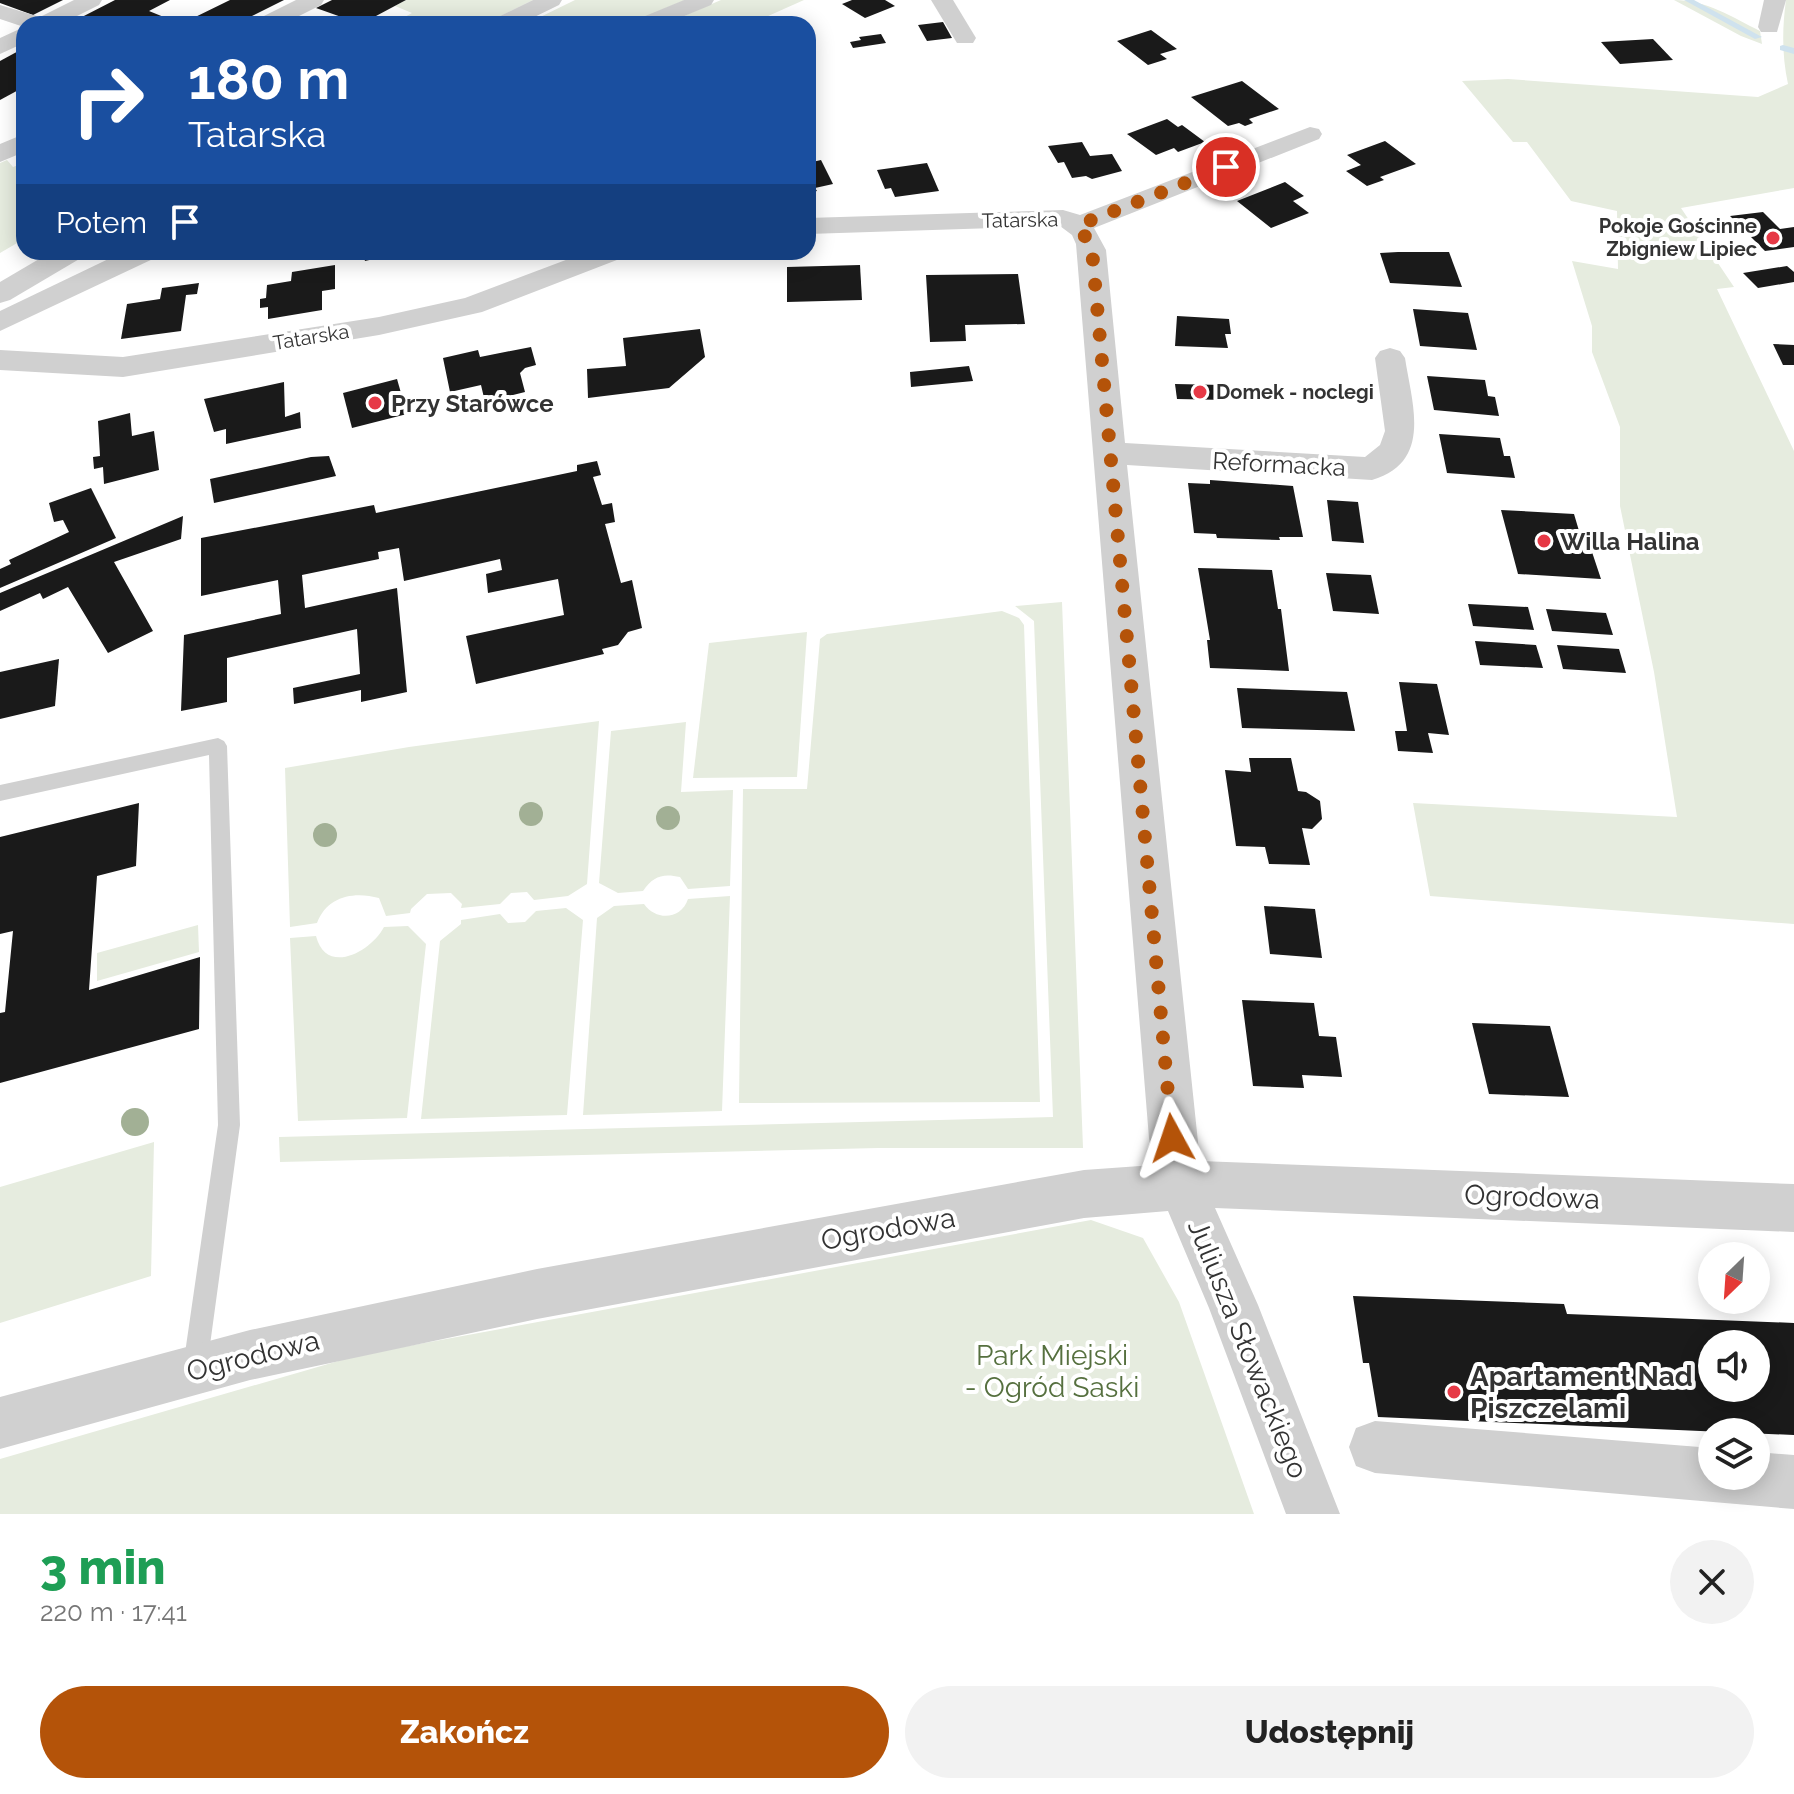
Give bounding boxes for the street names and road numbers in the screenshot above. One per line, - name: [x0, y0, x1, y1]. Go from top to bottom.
- street label: Tatarska: [981, 207, 1059, 233]
- street label: Tatarska: [271, 319, 351, 355]
- street label: Reformacka: [1212, 446, 1346, 482]
- street label: Ogrodowa: [1464, 1178, 1600, 1216]
- street label: Ogrodowa: [818, 1201, 958, 1257]
- street label: Juliusza Słowackiego: [1181, 1215, 1315, 1483]
- street label: Ogrodowa: [183, 1324, 323, 1388]

